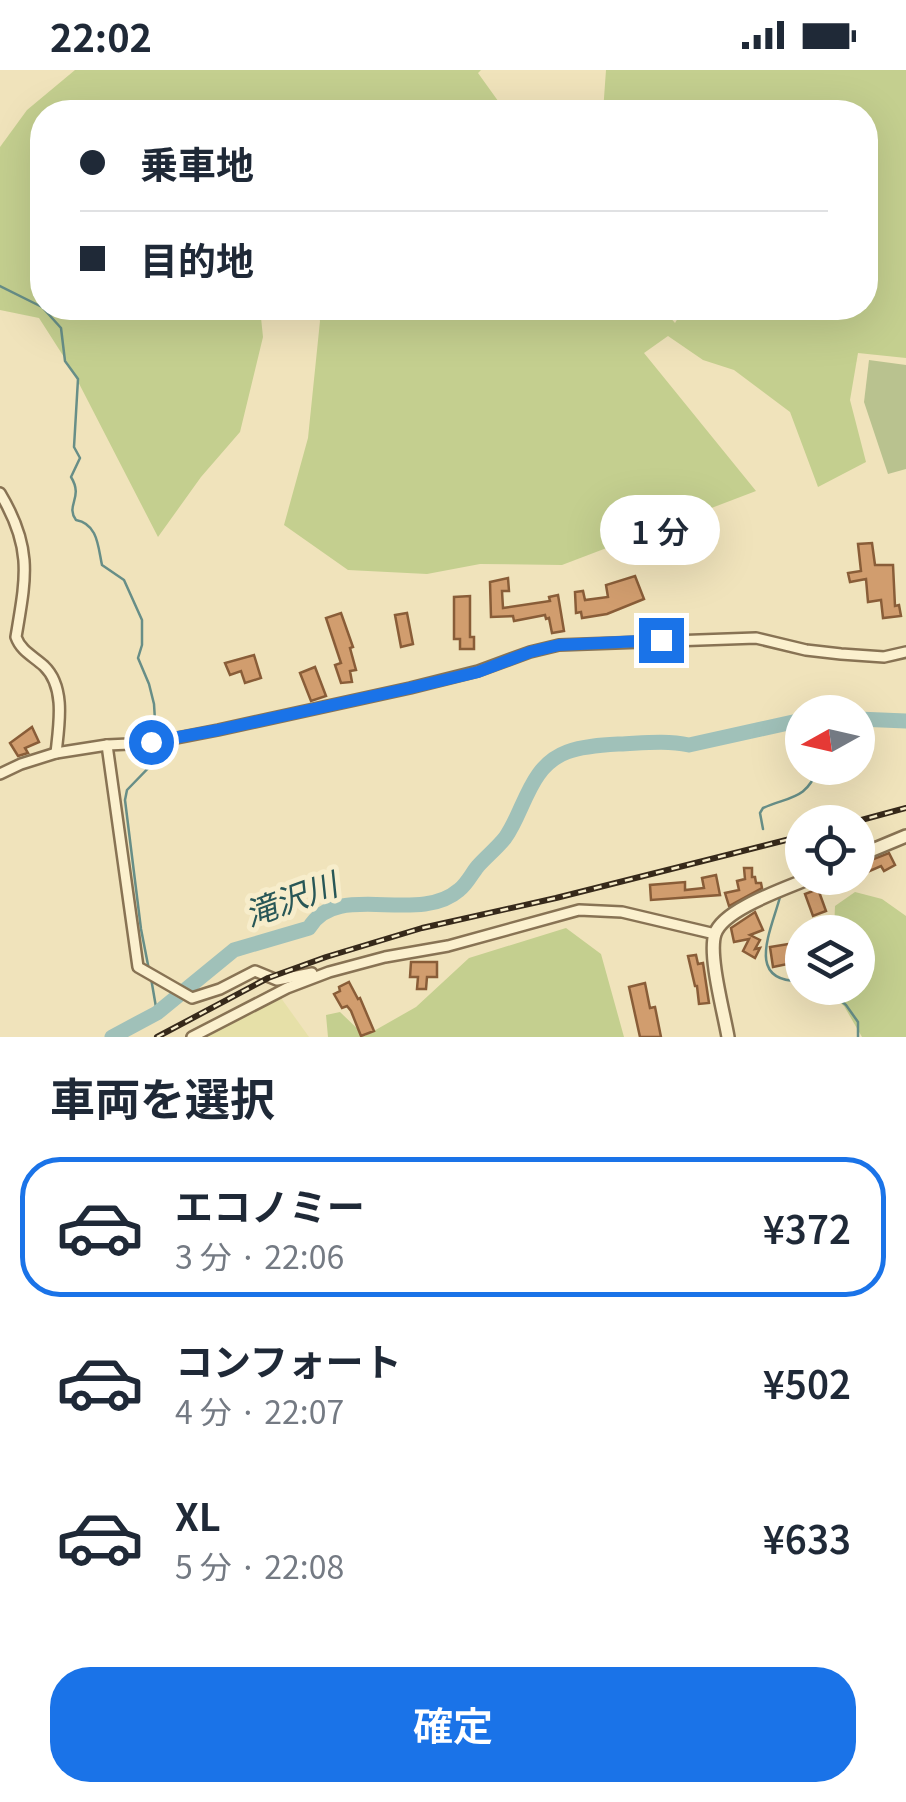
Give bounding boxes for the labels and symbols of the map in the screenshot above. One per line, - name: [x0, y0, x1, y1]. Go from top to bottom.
- callout: 1 分: [601, 495, 721, 565]
- route end: [639, 618, 684, 663]
- north arrow: [785, 695, 875, 785]
- route start: [129, 720, 174, 765]
- water label: 滝沢川: [237, 858, 346, 935]

